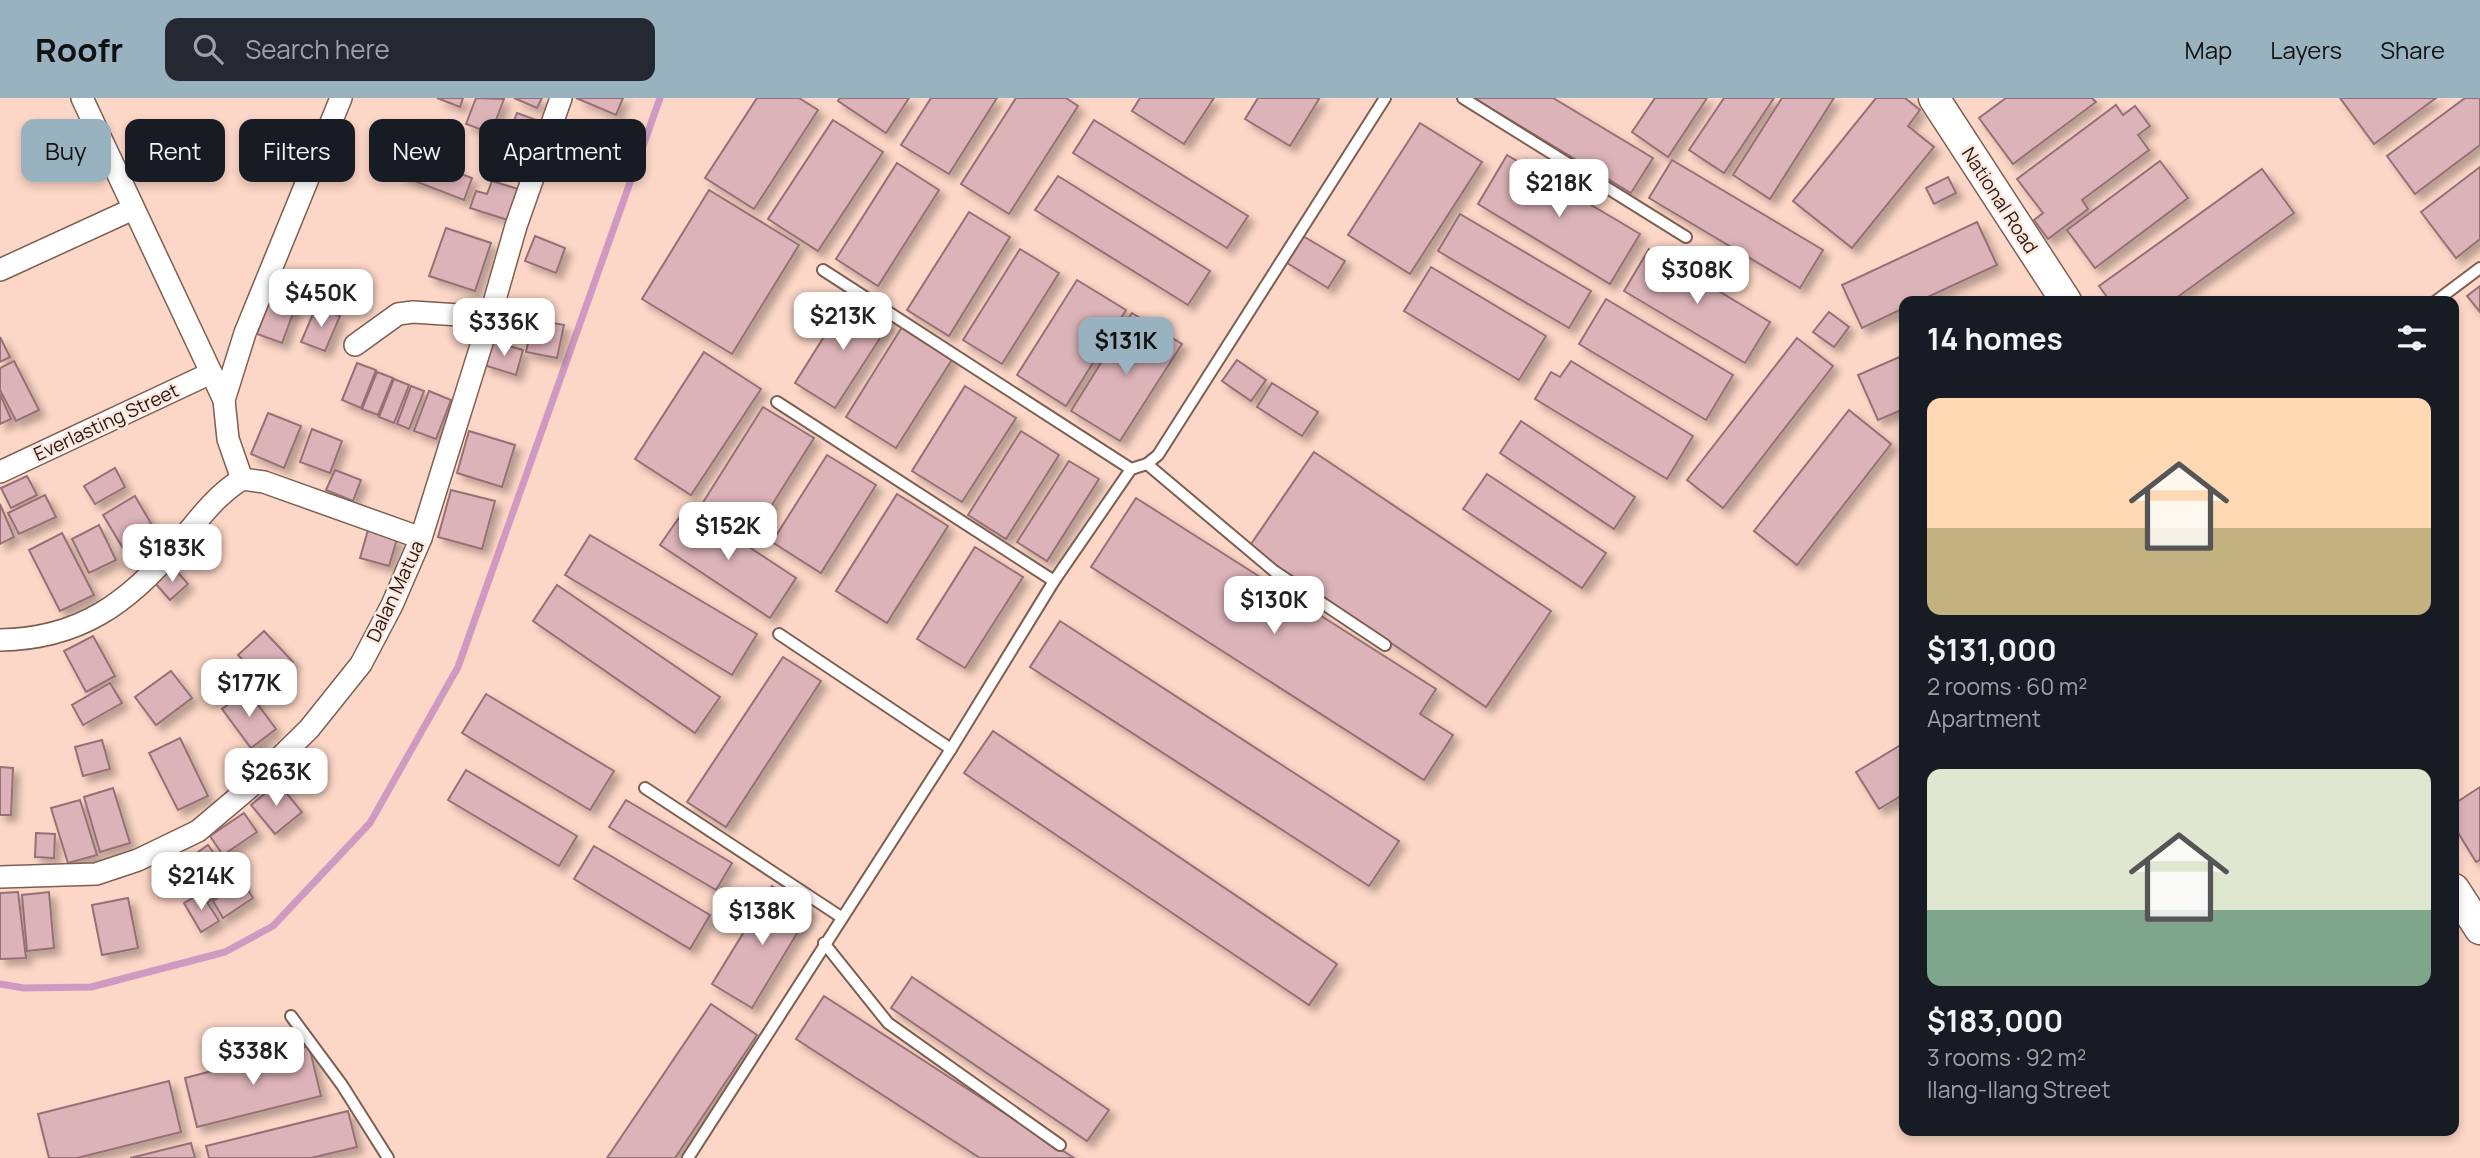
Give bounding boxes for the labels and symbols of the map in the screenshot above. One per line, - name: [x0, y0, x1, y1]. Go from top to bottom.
- street label: National Road: [1956, 142, 2044, 258]
- pin: $218K: [1510, 159, 1608, 219]
- pin: $308K: [1648, 246, 1746, 306]
- pin: $450K: [272, 270, 370, 329]
- pin: $213K: [794, 292, 892, 352]
- pin: $336K: [455, 299, 553, 358]
- pin: $131K: [1077, 317, 1175, 377]
- street label: Everlasting Street: [29, 377, 183, 467]
- pin: $152K: [679, 503, 777, 562]
- pin: $183K: [123, 524, 221, 584]
- street label: Dalan Matua: [360, 536, 430, 646]
- pin: $130K: [1225, 576, 1323, 636]
- pin: $177K: [200, 660, 298, 719]
- pin: $263K: [227, 748, 325, 808]
- pin: $214K: [152, 852, 250, 912]
- pin: $138K: [713, 888, 811, 947]
- pin: $338K: [204, 1028, 302, 1087]

